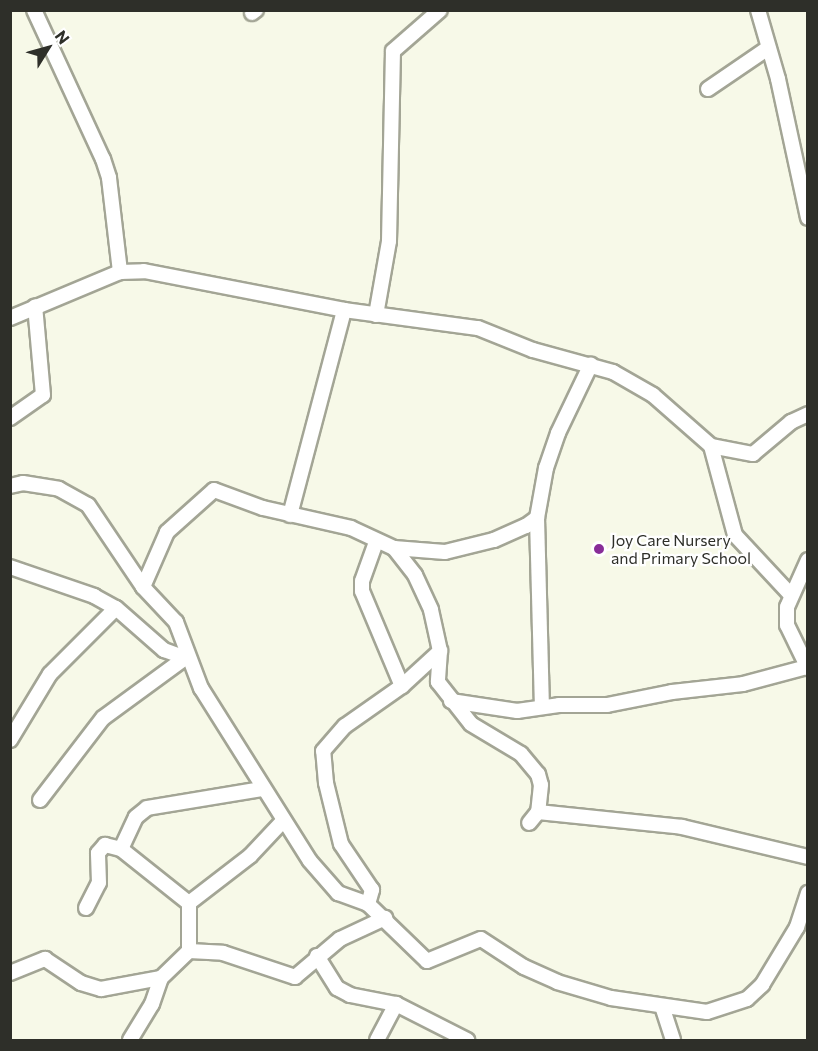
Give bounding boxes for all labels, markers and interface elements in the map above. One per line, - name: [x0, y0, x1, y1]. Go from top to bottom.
- north arrow: [18, 18, 78, 78]
- text: N: [52, 26, 74, 47]
- place label: Joy Care Nursery and Primary School: [611, 530, 751, 568]
- marker: Joy Care Nursery and Primary School: [592, 542, 606, 556]

